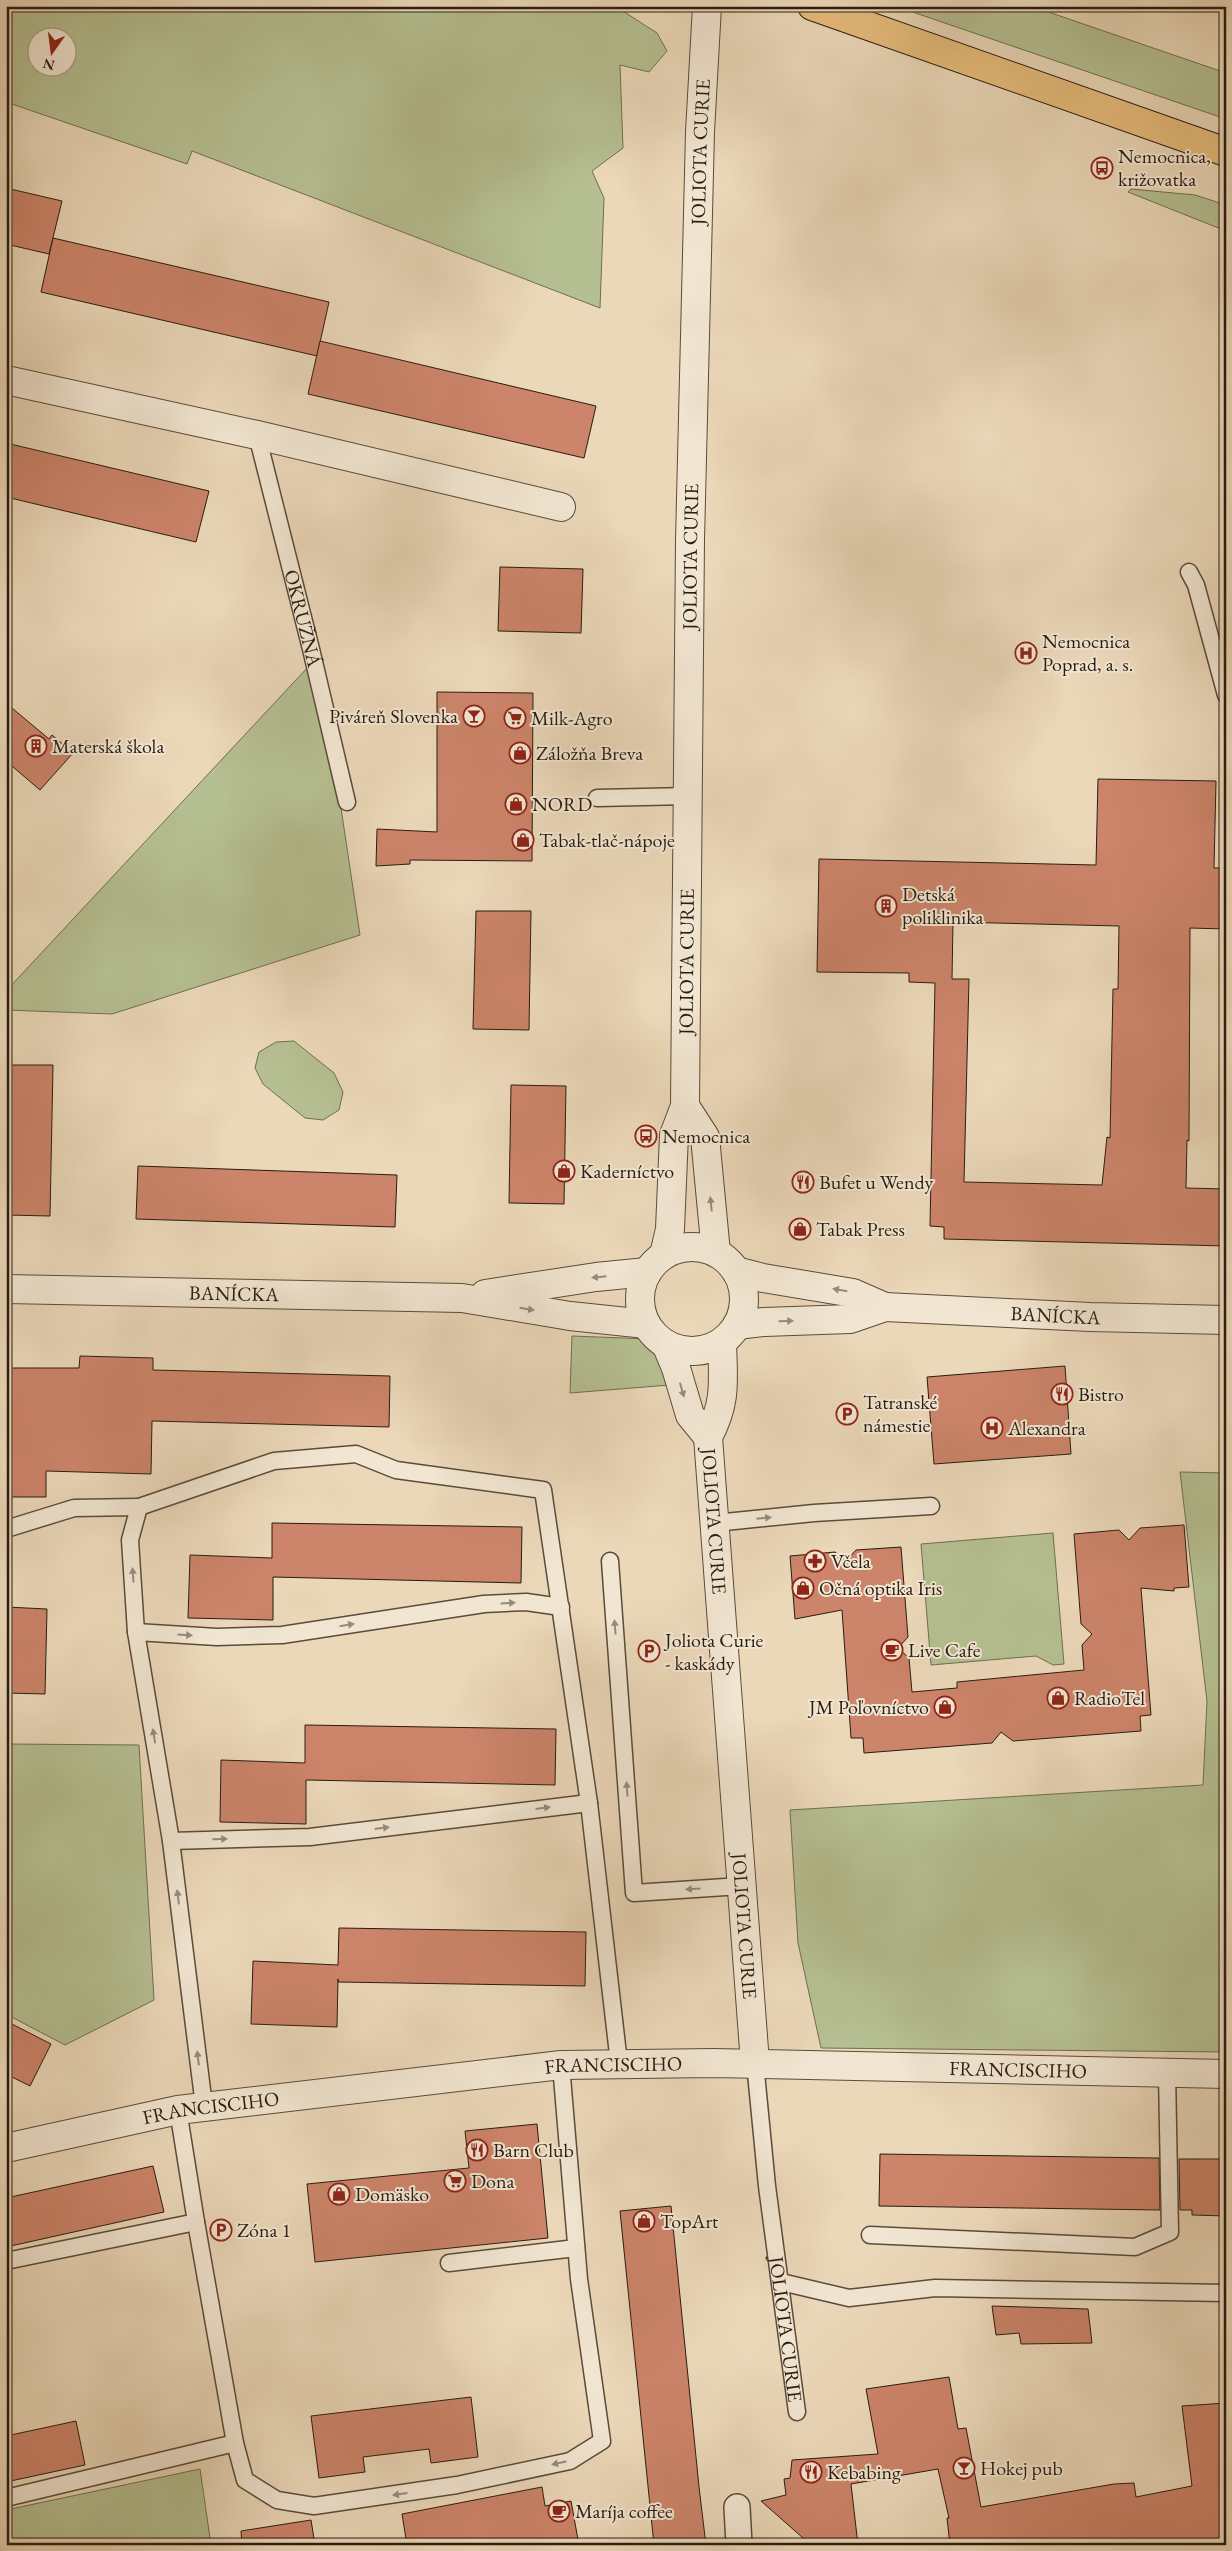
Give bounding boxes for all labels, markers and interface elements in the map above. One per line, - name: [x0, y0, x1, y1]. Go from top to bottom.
- north arrow: [28, 28, 78, 78]
- text: N: [41, 54, 57, 75]
- street label: JOLIOTA CURIE: [685, 78, 716, 227]
- place label: Nemocnica, križovatka: [1118, 143, 1211, 192]
- bus stop icon: Nemocnica, križovatka: [1090, 156, 1114, 180]
- street label: JOLIOTA CURIE: [676, 483, 704, 632]
- street label: OKRUŽNÁ: [278, 567, 328, 670]
- place label: Nemocnica Poprad, a. s.: [1042, 628, 1133, 677]
- hospital icon: Nemocnica Poprad, a. s.: [1014, 641, 1038, 665]
- place label: Piváreň Slovenka: [329, 703, 458, 729]
- bar icon: Piváreň Slovenka: [462, 704, 486, 728]
- place label: Milk-Agro: [531, 705, 613, 731]
- supermarket icon: Milk-Agro: [503, 706, 527, 730]
- place label: Materská škola: [52, 733, 164, 759]
- building icon: Materská škola: [24, 734, 48, 758]
- place label: Záložňa Breva: [536, 740, 643, 766]
- shop icon: Záložňa Breva: [508, 741, 532, 765]
- place label: NORD: [532, 791, 592, 817]
- shop icon: NORD: [504, 792, 528, 816]
- place label: Tabak-tlač-nápoje: [539, 827, 675, 853]
- shop icon: Tabak-tlač-nápoje: [511, 828, 535, 852]
- place label: Detská poliklinika: [902, 881, 984, 930]
- street label: JOLIOTA CURIE: [673, 889, 700, 1037]
- building icon: Detská poliklinika: [874, 894, 898, 918]
- place label: Nemocnica: [662, 1123, 750, 1149]
- bus stop icon: Nemocnica: [634, 1124, 658, 1148]
- place label: Kaderníctvo: [580, 1158, 674, 1184]
- shop icon: Kaderníctvo: [552, 1159, 576, 1183]
- place label: Bufet u Wendy: [819, 1169, 934, 1195]
- restaurant icon: Bufet u Wendy: [791, 1170, 815, 1194]
- one-way arrow: [707, 1196, 715, 1212]
- place label: Tabak Press: [816, 1216, 905, 1242]
- shop icon: Tabak Press: [788, 1217, 812, 1241]
- one-way arrow: [590, 1273, 606, 1281]
- street label: BANÍCKA: [189, 1280, 279, 1307]
- one-way arrow: [831, 1286, 847, 1294]
- street label: BANÍCKA: [1010, 1300, 1101, 1330]
- one-way arrow: [519, 1305, 535, 1313]
- one-way arrow: [778, 1317, 794, 1325]
- place label: Bistro: [1078, 1381, 1124, 1407]
- restaurant icon: Bistro: [1050, 1382, 1074, 1406]
- one-way arrow: [679, 1383, 687, 1398]
- place label: Tatranské námestie: [863, 1389, 938, 1438]
- parking icon: Tatranské námestie: [835, 1402, 859, 1426]
- place label: Alexandra: [1007, 1415, 1086, 1441]
- hospital icon: Alexandra: [980, 1416, 1004, 1440]
- street label: JOLIOTA CURIE: [696, 1445, 733, 1595]
- one-way arrow: [756, 1514, 772, 1522]
- place label: Včela: [831, 1548, 871, 1574]
- pharmacy icon: Včela: [803, 1549, 827, 1573]
- one-way arrow: [128, 1567, 136, 1583]
- place label: Očná optika Iris: [819, 1575, 942, 1601]
- shop icon: Očná optika Iris: [791, 1576, 815, 1600]
- one-way arrow: [500, 1598, 516, 1606]
- one-way arrow: [611, 1619, 619, 1635]
- one-way arrow: [339, 1620, 355, 1628]
- place label: Joliota Curie - kaskády: [663, 1627, 764, 1676]
- one-way arrow: [177, 1631, 193, 1639]
- place label: Live Cafe: [908, 1637, 981, 1663]
- cafe icon: Live Cafe: [880, 1638, 904, 1662]
- parking icon: Joliota Curie - kaskády: [637, 1639, 661, 1663]
- place label: RadioTel: [1074, 1685, 1145, 1711]
- shop icon: RadioTel: [1046, 1686, 1070, 1710]
- place label: JM Poľovníctvo: [807, 1694, 929, 1720]
- shop icon: JM Poľovníctvo: [933, 1695, 957, 1719]
- one-way arrow: [149, 1728, 157, 1744]
- one-way arrow: [623, 1781, 631, 1797]
- one-way arrow: [536, 1804, 552, 1812]
- one-way arrow: [374, 1824, 390, 1832]
- one-way arrow: [212, 1835, 228, 1843]
- street label: JOLIOTA CURIE: [726, 1850, 763, 2000]
- one-way arrow: [684, 1885, 700, 1893]
- one-way arrow: [174, 1888, 182, 1904]
- one-way arrow: [194, 2050, 202, 2066]
- street label: FRANCISCIHO: [543, 2050, 682, 2080]
- street label: FRANCISCIHO: [949, 2055, 1087, 2084]
- street label: FRANCISCIHO: [140, 2085, 281, 2130]
- place label: Barn Club: [493, 2137, 574, 2163]
- restaurant icon: Barn Club: [465, 2138, 489, 2162]
- place label: Dona: [471, 2168, 515, 2194]
- supermarket icon: Dona: [443, 2169, 467, 2193]
- place label: Domäsko: [355, 2181, 429, 2207]
- shop icon: Domäsko: [327, 2182, 351, 2206]
- place label: TopArt: [660, 2208, 719, 2234]
- shop icon: TopArt: [632, 2209, 656, 2233]
- place label: Zóna 1: [237, 2217, 291, 2243]
- parking icon: Zóna 1: [209, 2218, 233, 2242]
- street label: JOLIOTA CURIE: [763, 2253, 809, 2403]
- place label: Hokej pub: [980, 2455, 1063, 2481]
- bar icon: Hokej pub: [952, 2456, 976, 2480]
- one-way arrow: [552, 2459, 567, 2467]
- place label: Kebabing: [827, 2459, 901, 2485]
- restaurant icon: Kebabing: [799, 2460, 823, 2484]
- one-way arrow: [391, 2490, 407, 2498]
- place label: Maríja coffee: [575, 2498, 673, 2524]
- cafe icon: Maríja coffee: [547, 2499, 571, 2523]

